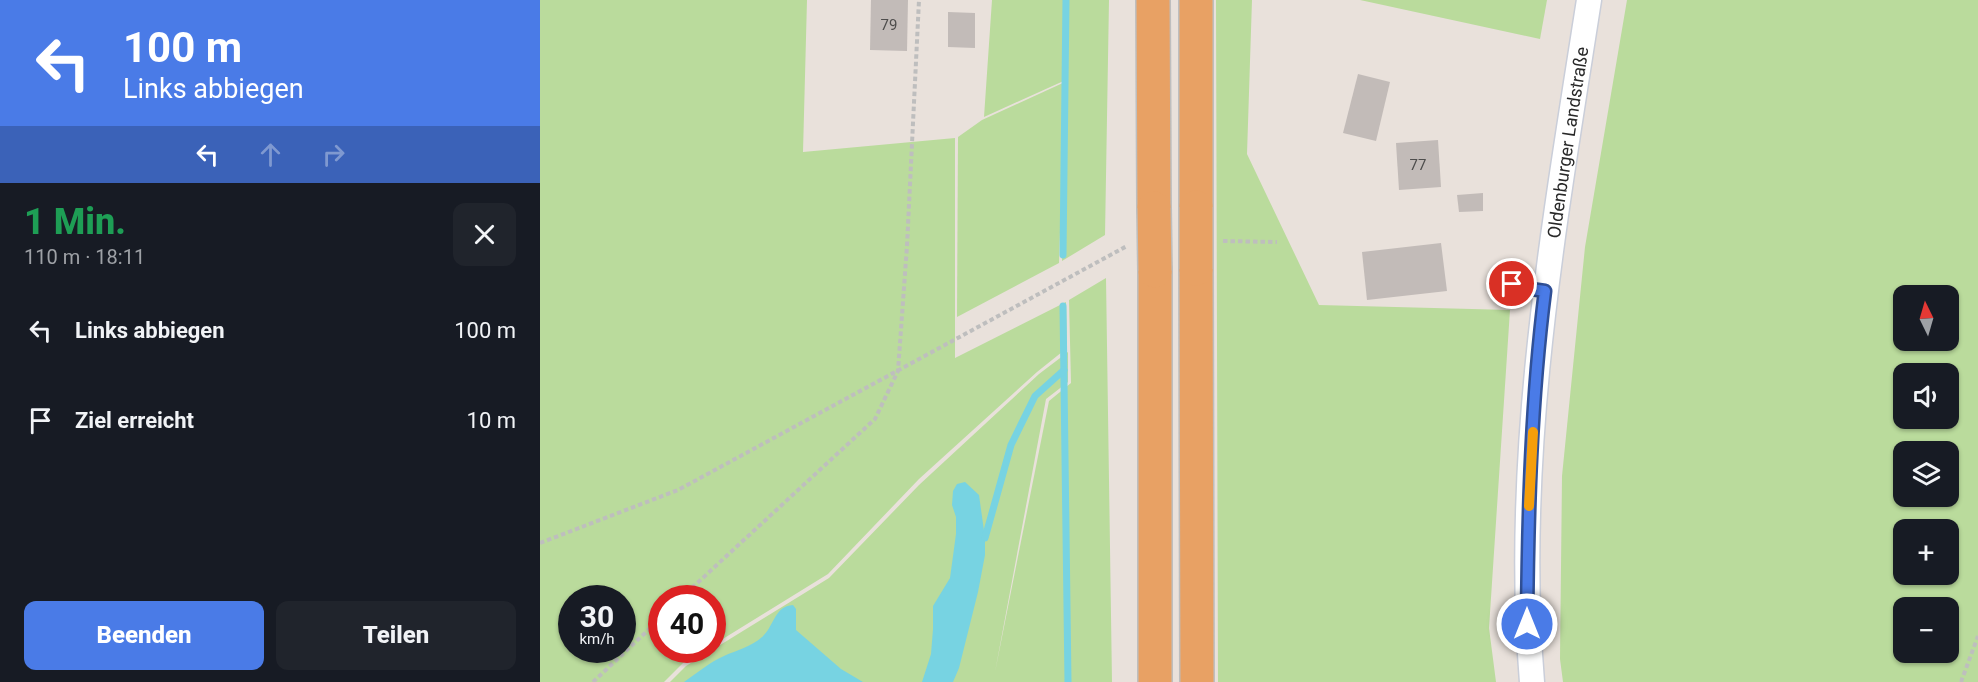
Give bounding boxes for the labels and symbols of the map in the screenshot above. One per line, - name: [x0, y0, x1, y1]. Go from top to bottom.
- house number: 79: [881, 16, 897, 34]
- street label: Oldenburger Landstraße: [1542, 45, 1592, 239]
- house number: 77: [1410, 156, 1426, 174]
- pin: [1486, 258, 1537, 309]
- north arrow: [1893, 285, 1959, 351]
- speed limit sign: 40: [648, 585, 726, 663]
- position arrow: [1495, 592, 1559, 656]

